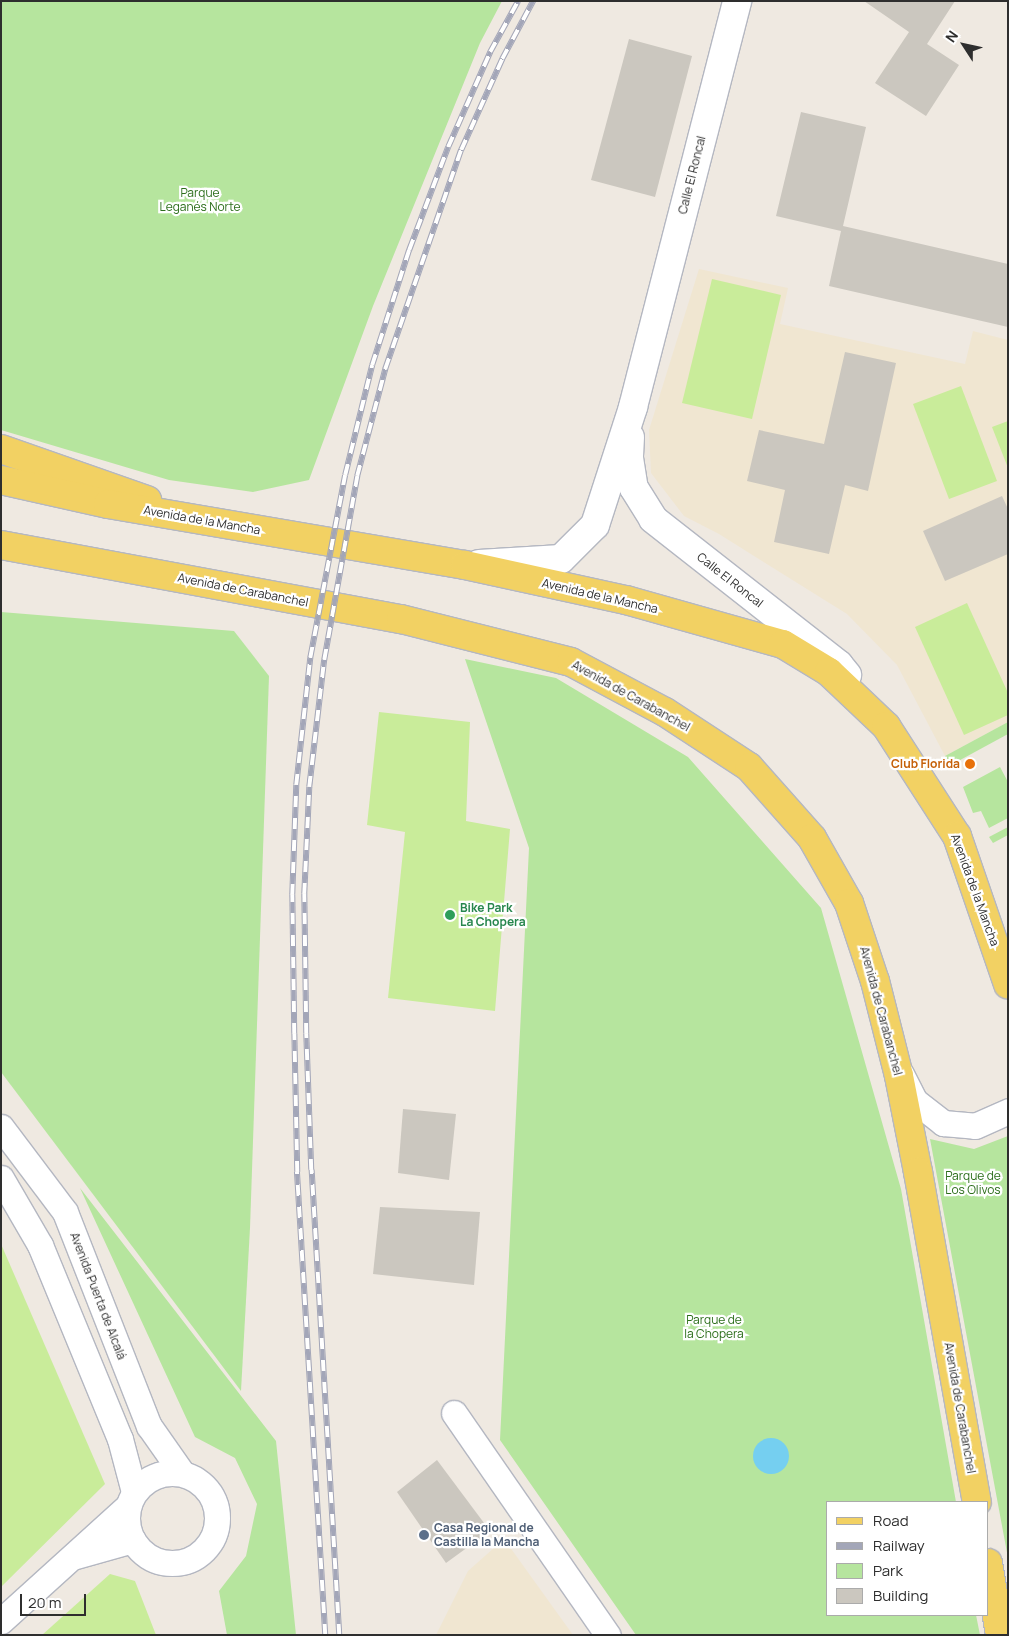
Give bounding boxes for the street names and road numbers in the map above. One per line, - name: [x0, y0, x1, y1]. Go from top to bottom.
- street label: Calle El Roncal: [675, 134, 709, 216]
- street label: Avenida de la Mancha: [142, 503, 262, 537]
- street label: Calle El Roncal: [694, 550, 766, 610]
- street label: Avenida de Carabanchel: [176, 570, 310, 610]
- street label: Avenida de la Mancha: [541, 576, 659, 616]
- street label: Avenida de Carabanchel: [569, 657, 693, 735]
- street label: Avenida de la Mancha: [948, 832, 1002, 948]
- street label: Avenida de Carabanchel: [857, 945, 905, 1077]
- street label: Avenida Puerta de Alcalá: [67, 1230, 129, 1362]
- street label: Avenida de Carabanchel: [941, 1341, 979, 1475]

